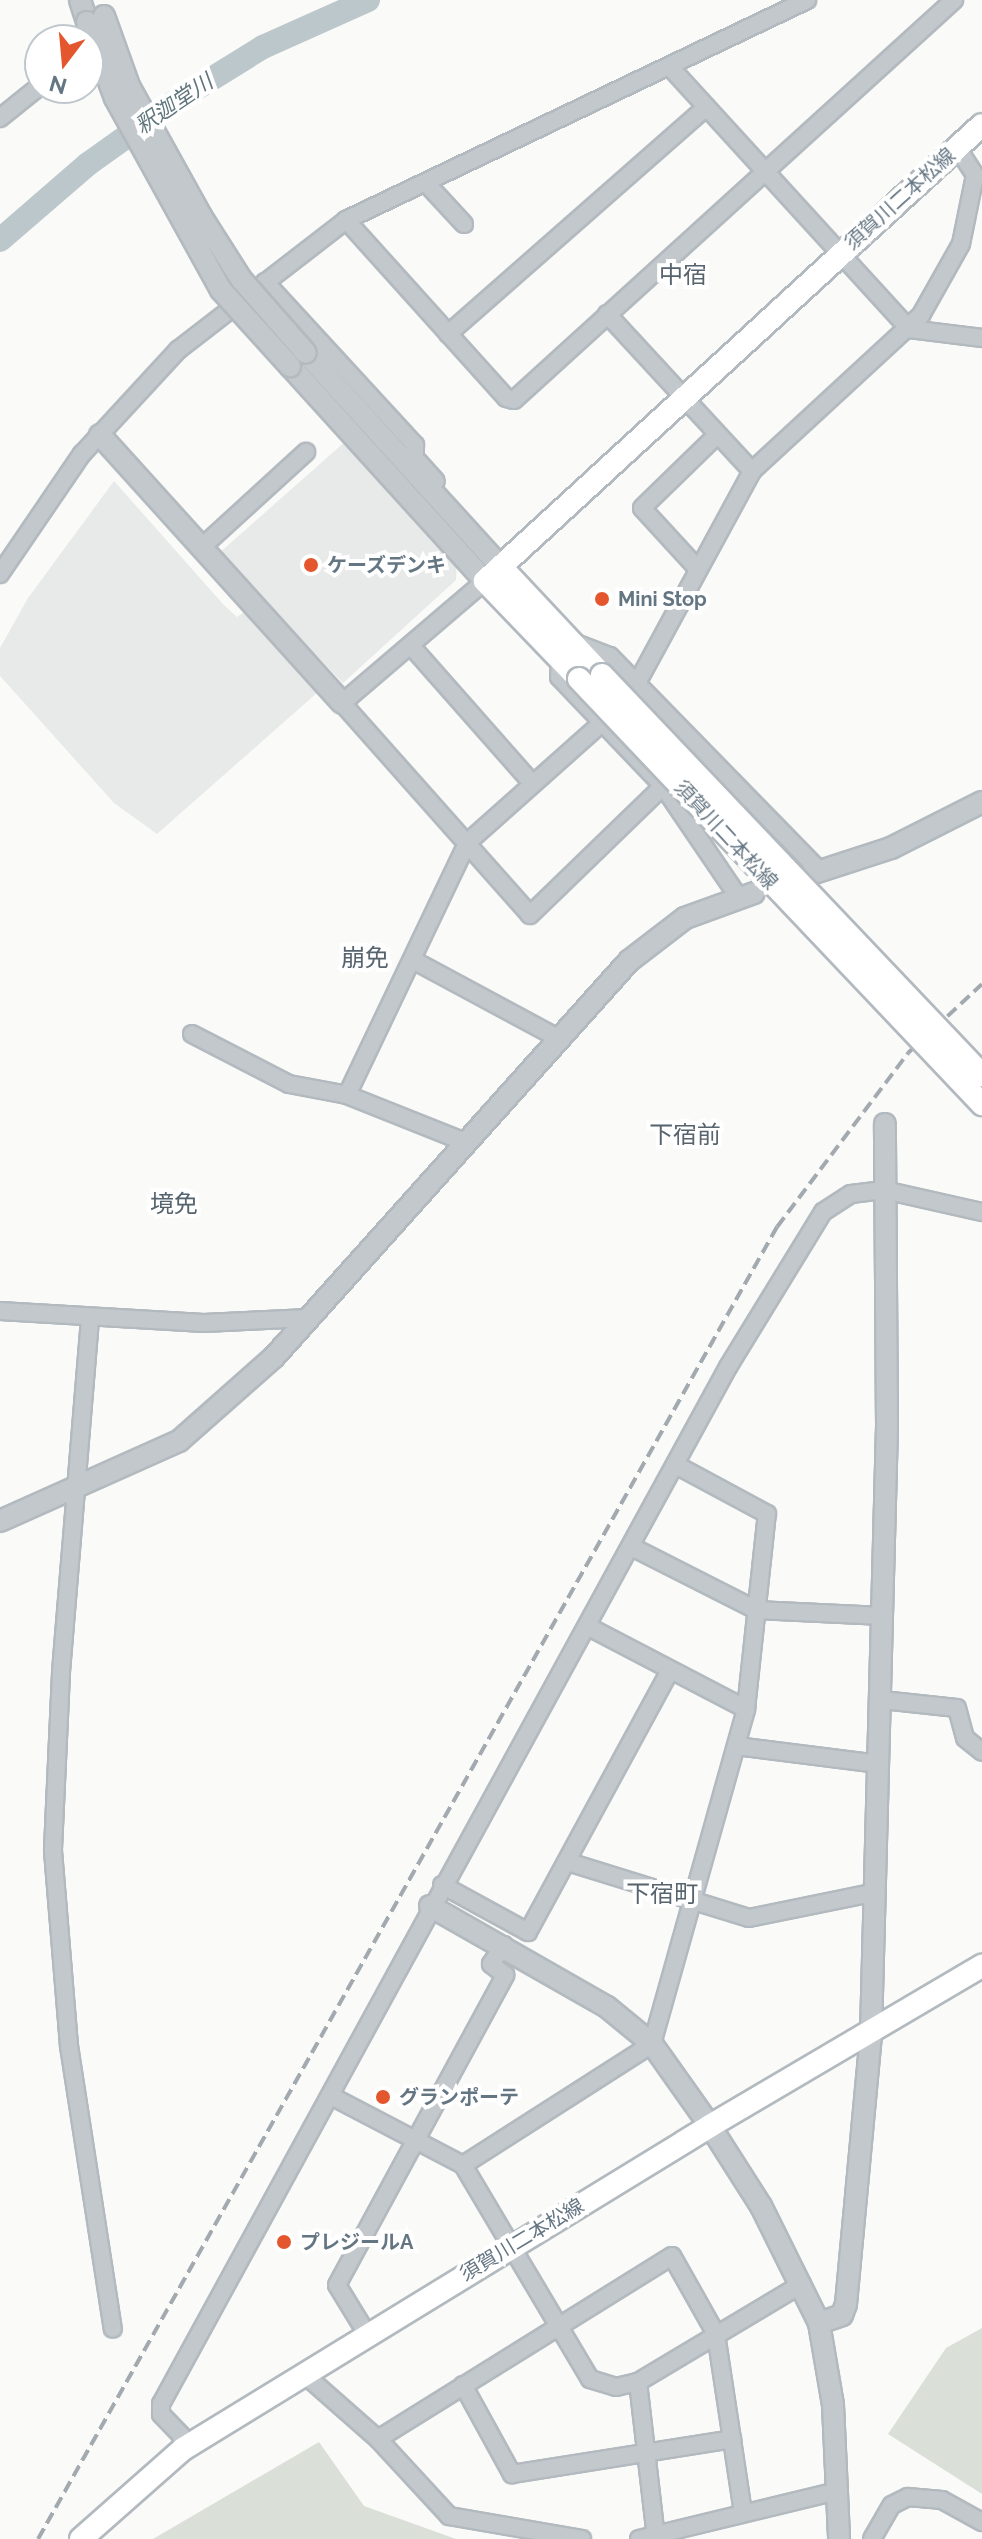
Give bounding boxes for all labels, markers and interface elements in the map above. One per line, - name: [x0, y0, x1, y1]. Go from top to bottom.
- north arrow: [24, 24, 104, 104]
- water label: 釈迦堂川: [130, 68, 218, 140]
- text: N: [46, 70, 70, 100]
- street label: 須賀川二本松線: [840, 143, 960, 255]
- district label: 中宿: [659, 261, 707, 289]
- place label: ケーズデンキ: [327, 553, 447, 577]
- marker: ケーズデンキ: [302, 556, 320, 574]
- place label: Mini Stop: [618, 587, 707, 611]
- marker: Mini Stop: [593, 590, 611, 608]
- street label: 須賀川二本松線: [669, 776, 783, 894]
- district label: 崩免: [341, 944, 389, 972]
- district label: 下宿前: [649, 1121, 721, 1149]
- district label: 境免: [150, 1190, 198, 1218]
- district label: 下宿町: [626, 1880, 698, 1908]
- place label: グランポーテ: [399, 2085, 519, 2109]
- marker: グランポーテ: [374, 2088, 392, 2106]
- street label: 須賀川二本松線: [456, 2194, 588, 2286]
- place label: プレジールA: [300, 2230, 413, 2254]
- marker: プレジールA: [275, 2233, 293, 2251]

